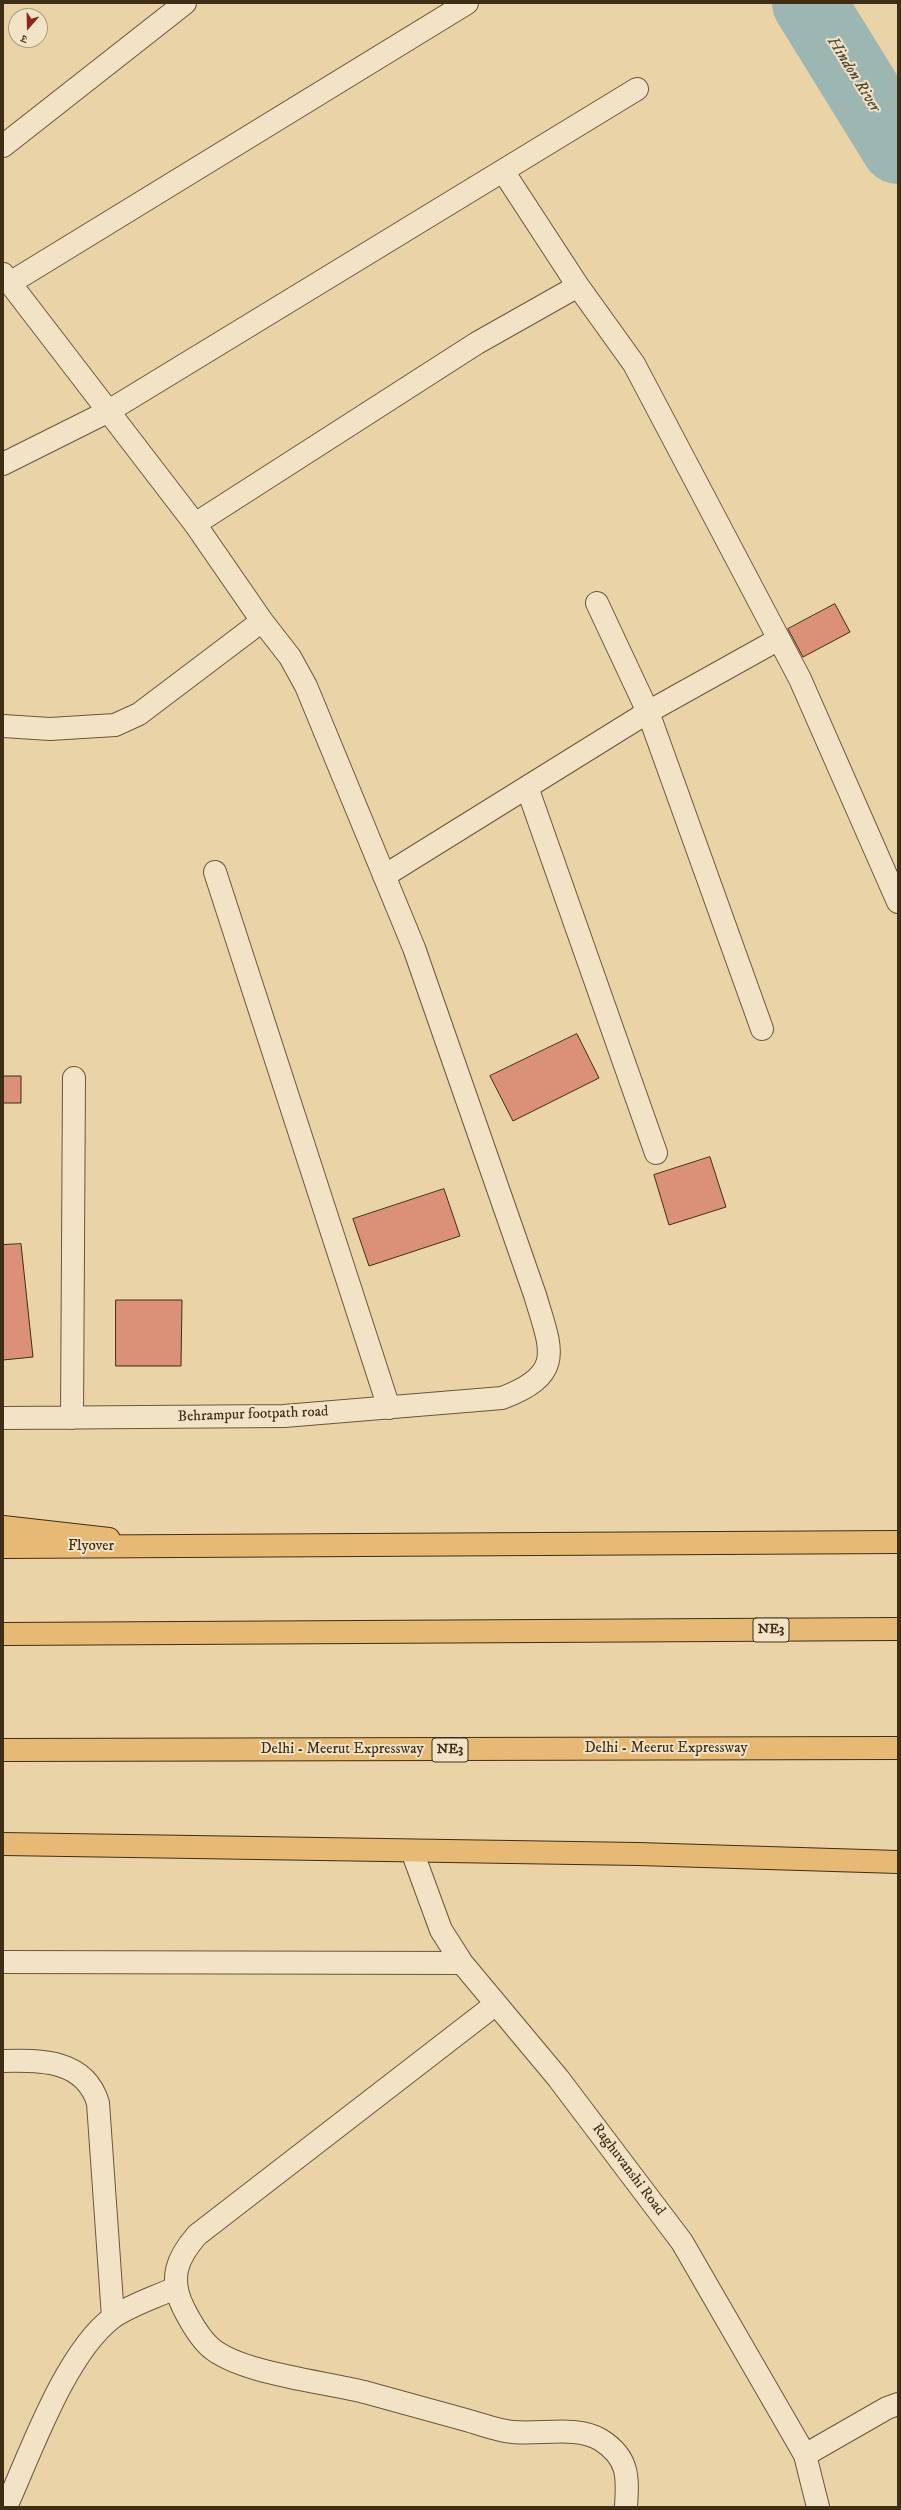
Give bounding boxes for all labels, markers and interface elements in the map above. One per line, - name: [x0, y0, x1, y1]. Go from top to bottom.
- north arrow: [8, 8, 48, 48]
- text: उ: [19, 31, 29, 46]
- water label: Hindon River: [822, 34, 884, 116]
- street label: Behrampur footpath road: [177, 1403, 329, 1427]
- street label: Flyover: [68, 1538, 114, 1556]
- road number: NE3: [753, 1618, 789, 1642]
- road number: NE3: [432, 1738, 468, 1762]
- street label: Delhi - Meerut Expressway: [584, 1740, 748, 1758]
- street label: Delhi - Meerut Expressway: [260, 1741, 424, 1759]
- street label: Raghuvanshi Road: [588, 2120, 668, 2220]

